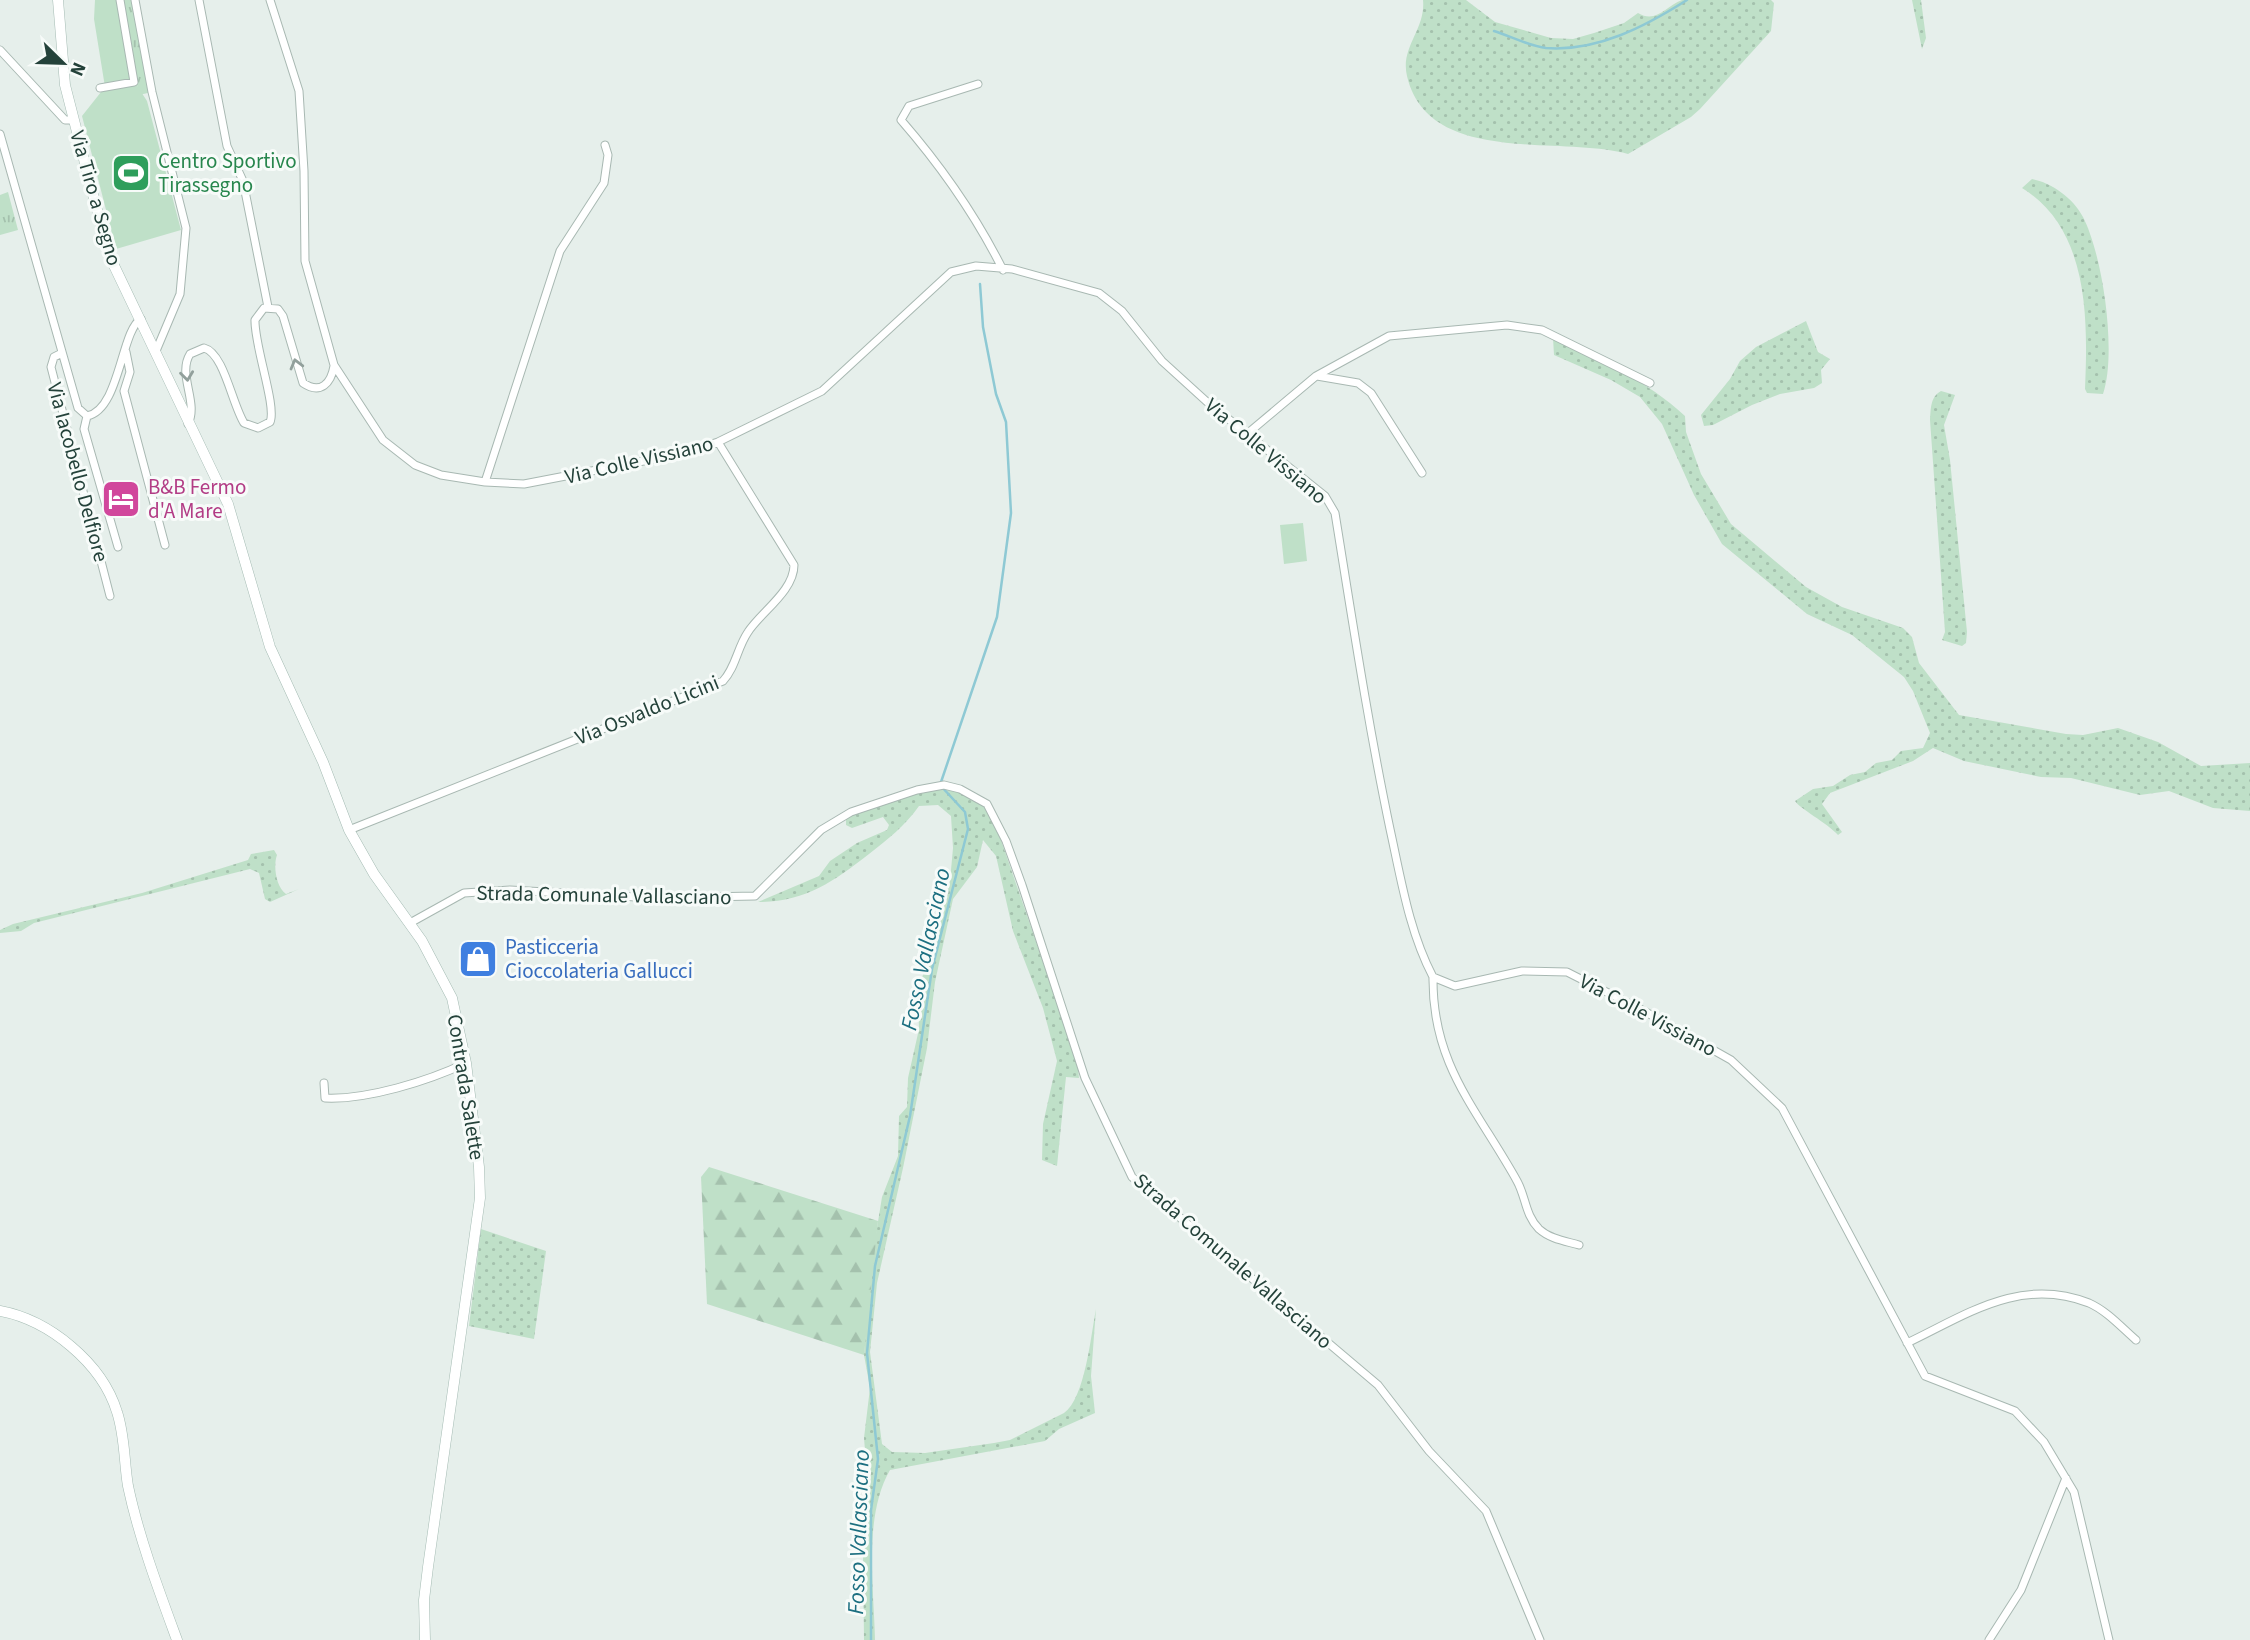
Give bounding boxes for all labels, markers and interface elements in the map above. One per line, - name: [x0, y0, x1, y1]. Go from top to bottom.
- north arrow: [28, 28, 98, 98]
- text: N: [62, 58, 92, 80]
- street label: Via Tiro a Segno: [62, 127, 130, 269]
- place label: Centro Sportivo Tirassegno: [158, 146, 297, 200]
- sports icon: Centro Sportivo Tirassegno: [110, 152, 152, 194]
- one-way arrow: [290, 358, 304, 370]
- one-way arrow: [180, 370, 195, 382]
- street label: Via Iacobello Delfiore: [40, 379, 116, 565]
- street label: Via Colle Vissiano: [1198, 391, 1334, 511]
- street label: Via Colle Vissiano: [562, 428, 716, 492]
- place label: B&B Fermo d'A Mare: [148, 472, 246, 526]
- hotel icon: B&B Fermo d'A Mare: [100, 478, 142, 520]
- street label: Via Osvaldo Licini: [571, 667, 723, 753]
- water label: Fosso Vallasciano: [892, 865, 959, 1033]
- street label: Strada Comunale Vallasciano: [476, 878, 732, 912]
- place label: Pasticceria Cioccolateria Gallucci: [505, 932, 693, 986]
- shop icon: Pasticceria Cioccolateria Gallucci: [457, 938, 499, 980]
- street label: Via Colle Vissiano: [1574, 966, 1722, 1064]
- street label: Contrada Salette: [440, 1012, 492, 1162]
- street label: Strada Comunale Vallasciano: [1127, 1166, 1339, 1356]
- water label: Fosso Vallasciano: [839, 1449, 878, 1615]

